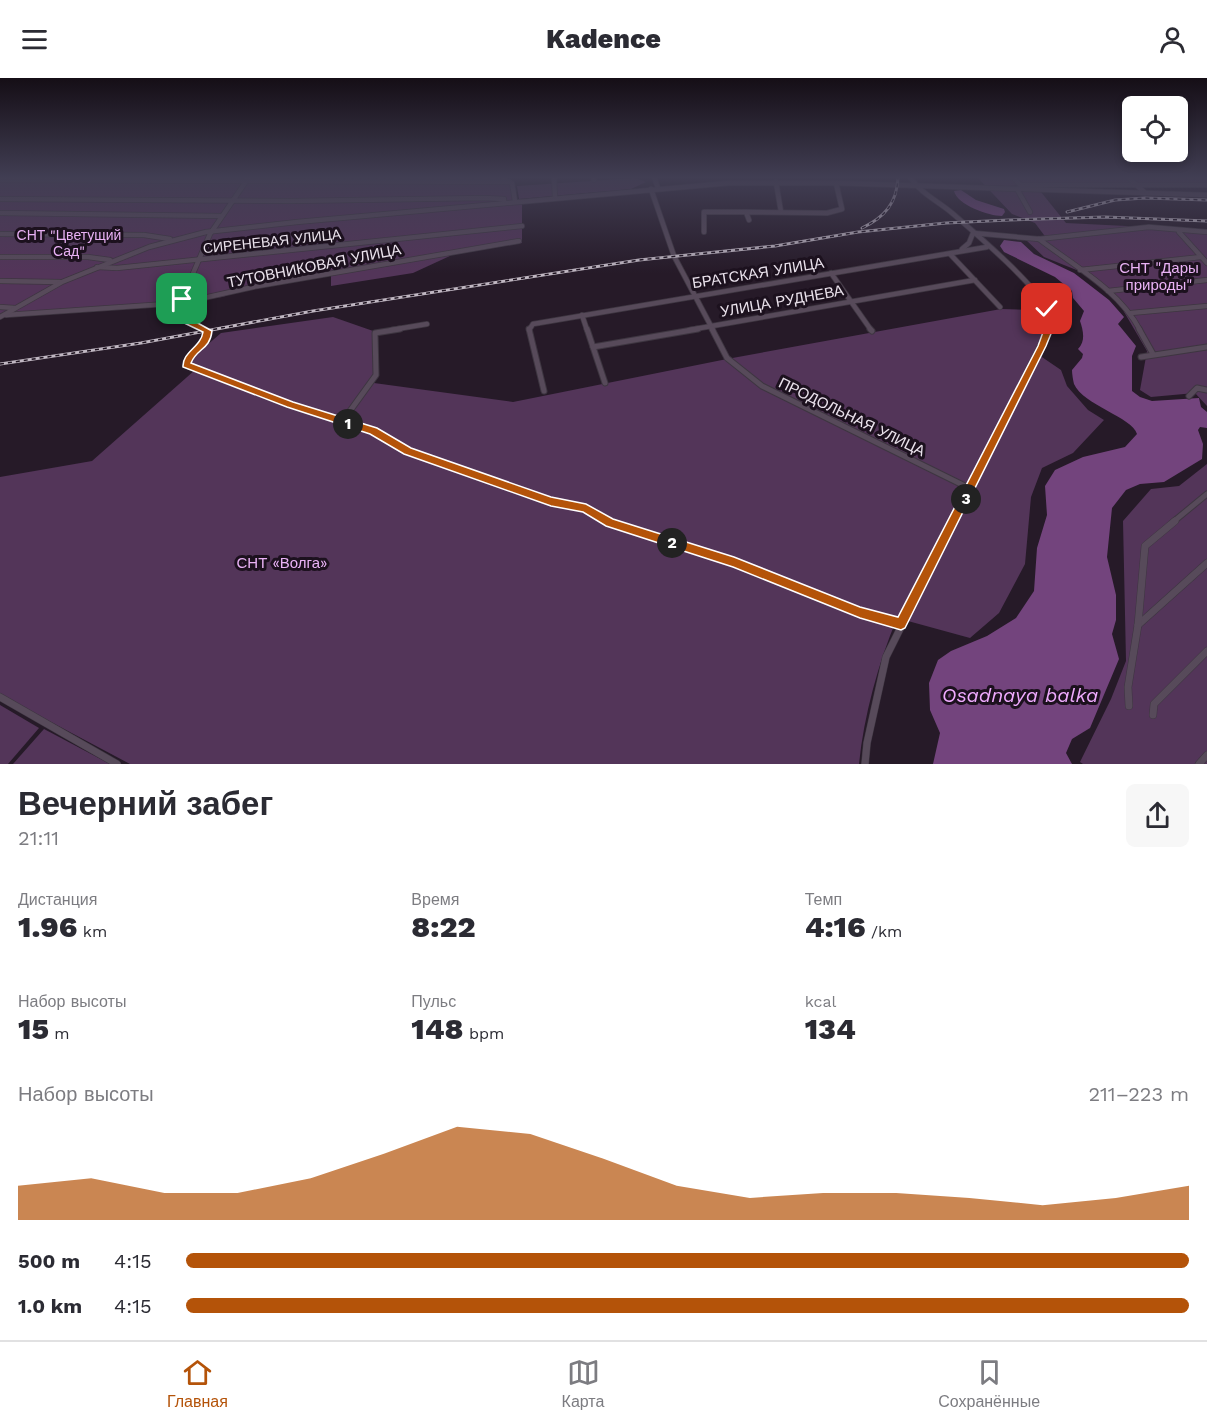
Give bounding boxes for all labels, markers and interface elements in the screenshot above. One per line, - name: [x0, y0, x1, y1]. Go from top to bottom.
- icon: menu: [18, 23, 51, 56]
- text: Kadence: [546, 23, 661, 55]
- icon: person: [1156, 23, 1189, 56]
- map controls: [1122, 96, 1188, 162]
- button: locate: [1122, 96, 1188, 162]
- street label: СИРЕНЕВАЯ УЛИЦА: [202, 226, 342, 256]
- park label: СНТ "Цветущий Сад": [17, 227, 121, 259]
- street label: ТУТОВНИКОВАЯ УЛИЦА: [225, 240, 403, 292]
- street label: БРАТСКАЯ УЛИЦА: [691, 254, 825, 292]
- park label: СНТ "Дары природы": [1119, 259, 1199, 294]
- pin: [156, 273, 207, 324]
- street label: УЛИЦА РУДНЕВА: [719, 281, 845, 321]
- icon: arrive: [165, 282, 198, 315]
- pin: [1021, 283, 1072, 334]
- icon: check: [1030, 292, 1063, 325]
- street label: ПРОДОЛЬНАЯ УЛИЦА: [776, 374, 928, 460]
- pin: 1: [333, 409, 363, 439]
- text: 1: [345, 414, 351, 433]
- pin: 3: [951, 484, 981, 514]
- text: 3: [961, 489, 971, 508]
- pin: 2: [657, 528, 687, 558]
- text: 2: [667, 533, 677, 552]
- park label: СНТ «Волга»: [237, 554, 328, 572]
- water label: Osadnaya balka: [942, 683, 1098, 707]
- text: Вечерний забег: [18, 784, 273, 823]
- button: share: [1126, 784, 1189, 847]
- text: 21:11: [18, 826, 59, 850]
- text: Дистанция: [18, 890, 97, 909]
- text: Время: [411, 890, 459, 909]
- text: Темп: [805, 890, 842, 909]
- text: 1.96: [18, 909, 77, 944]
- text: 8:22: [411, 909, 475, 944]
- text: 4:16: [805, 909, 866, 944]
- text: km: [77, 922, 107, 941]
- text: /km: [866, 922, 902, 941]
- text: Набор высоты: [18, 992, 126, 1011]
- text: Пульс: [411, 992, 456, 1011]
- text: kcal: [805, 992, 836, 1011]
- text: 15: [18, 1011, 49, 1046]
- text: 148: [411, 1011, 463, 1046]
- text: 134: [805, 1011, 856, 1046]
- text: m: [49, 1024, 70, 1043]
- text: bpm: [463, 1024, 504, 1043]
- text: Набор высоты: [18, 1082, 154, 1106]
- text: 211–223 m: [1088, 1082, 1189, 1106]
- text: 500 m: [18, 1249, 80, 1273]
- text: 4:15: [114, 1249, 152, 1273]
- text: 1.0 km: [18, 1294, 82, 1318]
- text: 4:15: [114, 1294, 152, 1318]
- tab: Главная: [167, 1356, 228, 1411]
- tab: Карта: [562, 1356, 604, 1411]
- tab: Сохранённые: [938, 1356, 1040, 1411]

